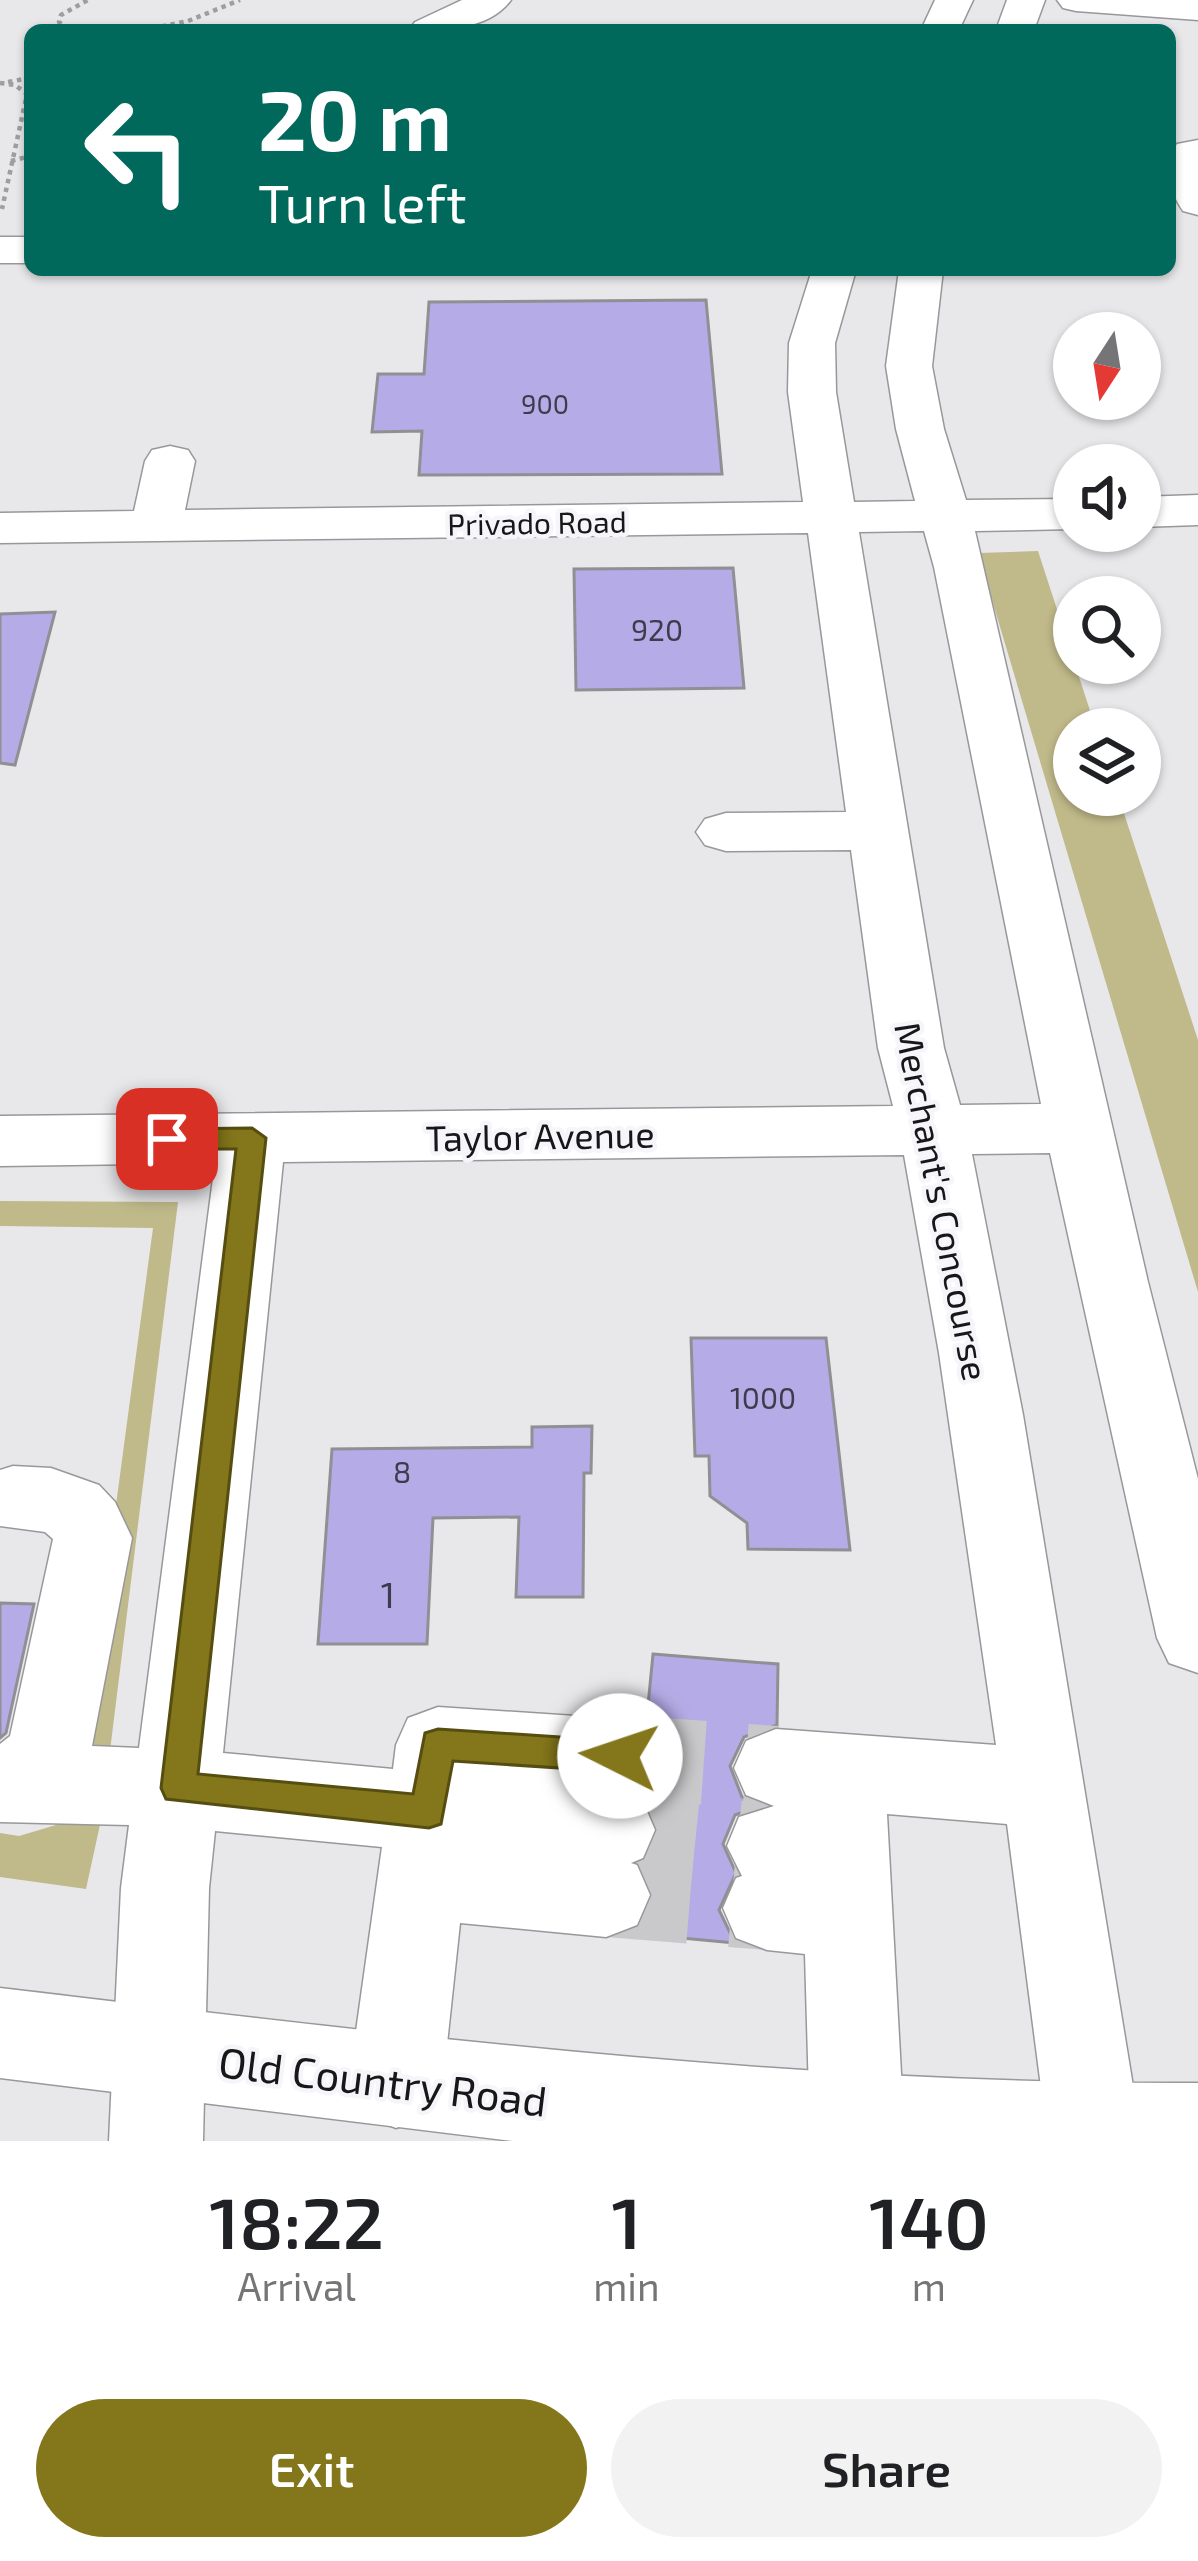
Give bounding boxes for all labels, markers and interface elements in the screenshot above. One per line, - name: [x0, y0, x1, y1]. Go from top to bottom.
- text: 20 m: [258, 67, 452, 168]
- icon: left: [60, 72, 216, 228]
- text: Turn left: [258, 169, 467, 234]
- north arrow: [1053, 312, 1161, 420]
- map controls: [1053, 312, 1161, 816]
- house number: 900: [521, 387, 569, 419]
- button: sound: [1053, 444, 1161, 552]
- street label: Privado Road: [447, 502, 627, 542]
- button: search: [1053, 576, 1161, 684]
- house number: 920: [631, 611, 683, 647]
- button: layers: [1053, 708, 1161, 816]
- street label: Merchant's Concourse: [887, 1018, 999, 1384]
- pin: [116, 1088, 218, 1190]
- icon: arrive: [134, 1106, 200, 1172]
- street label: Taylor Avenue: [425, 1112, 655, 1158]
- house number: 1000: [730, 1379, 796, 1415]
- house number: 8: [393, 1453, 411, 1489]
- house number: 1: [381, 1572, 395, 1615]
- position arrow: [557, 1693, 683, 1819]
- street label: Old Country Road: [216, 2035, 550, 2125]
- text: 18:22: [209, 2177, 384, 2263]
- text: 1: [611, 2177, 642, 2263]
- text: 140: [869, 2177, 989, 2263]
- text: Arrival: [237, 2262, 356, 2309]
- text: min: [593, 2262, 660, 2309]
- text: m: [912, 2262, 946, 2309]
- button: Exit: [36, 2399, 587, 2537]
- button: Share: [611, 2399, 1162, 2537]

